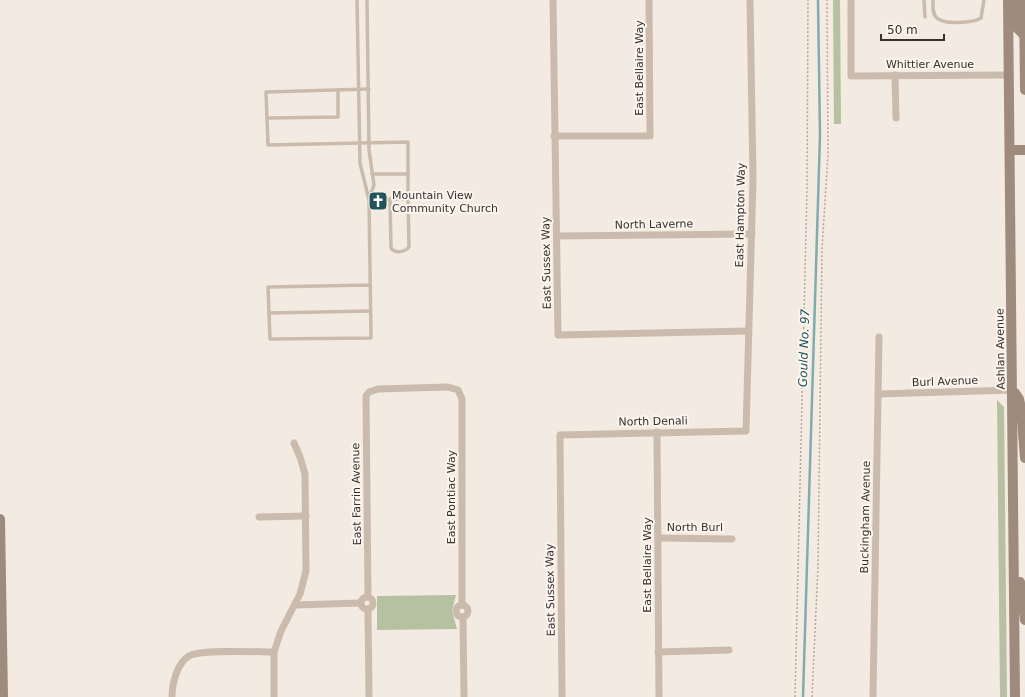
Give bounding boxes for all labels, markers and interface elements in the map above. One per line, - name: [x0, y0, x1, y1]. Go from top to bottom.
- scale bar: [881, 16, 944, 42]
- street label: East Bellaire Way: [633, 20, 646, 116]
- text: 50 m: [887, 23, 918, 37]
- street label: Whittier Avenue: [886, 58, 974, 71]
- street label: East Hampton Way: [733, 162, 748, 268]
- place label: Mountain View Community Church: [392, 189, 498, 215]
- church icon: Mountain View Community Church: [367, 190, 389, 212]
- street label: East Sussex Way: [539, 216, 554, 309]
- street label: North Laverne: [615, 217, 694, 232]
- water label: Gould No. 97: [796, 308, 812, 387]
- street label: Ashlan Avenue: [993, 308, 1008, 390]
- street label: Burl Avenue: [912, 374, 979, 389]
- street label: North Denali: [618, 414, 688, 429]
- street label: East Farrin Avenue: [349, 442, 364, 545]
- street label: East Pontiac Way: [445, 449, 458, 544]
- street label: Buckingham Avenue: [858, 460, 873, 573]
- street label: East Bellaire Way: [641, 517, 654, 613]
- street label: North Burl: [667, 521, 723, 534]
- street label: East Sussex Way: [543, 543, 558, 636]

